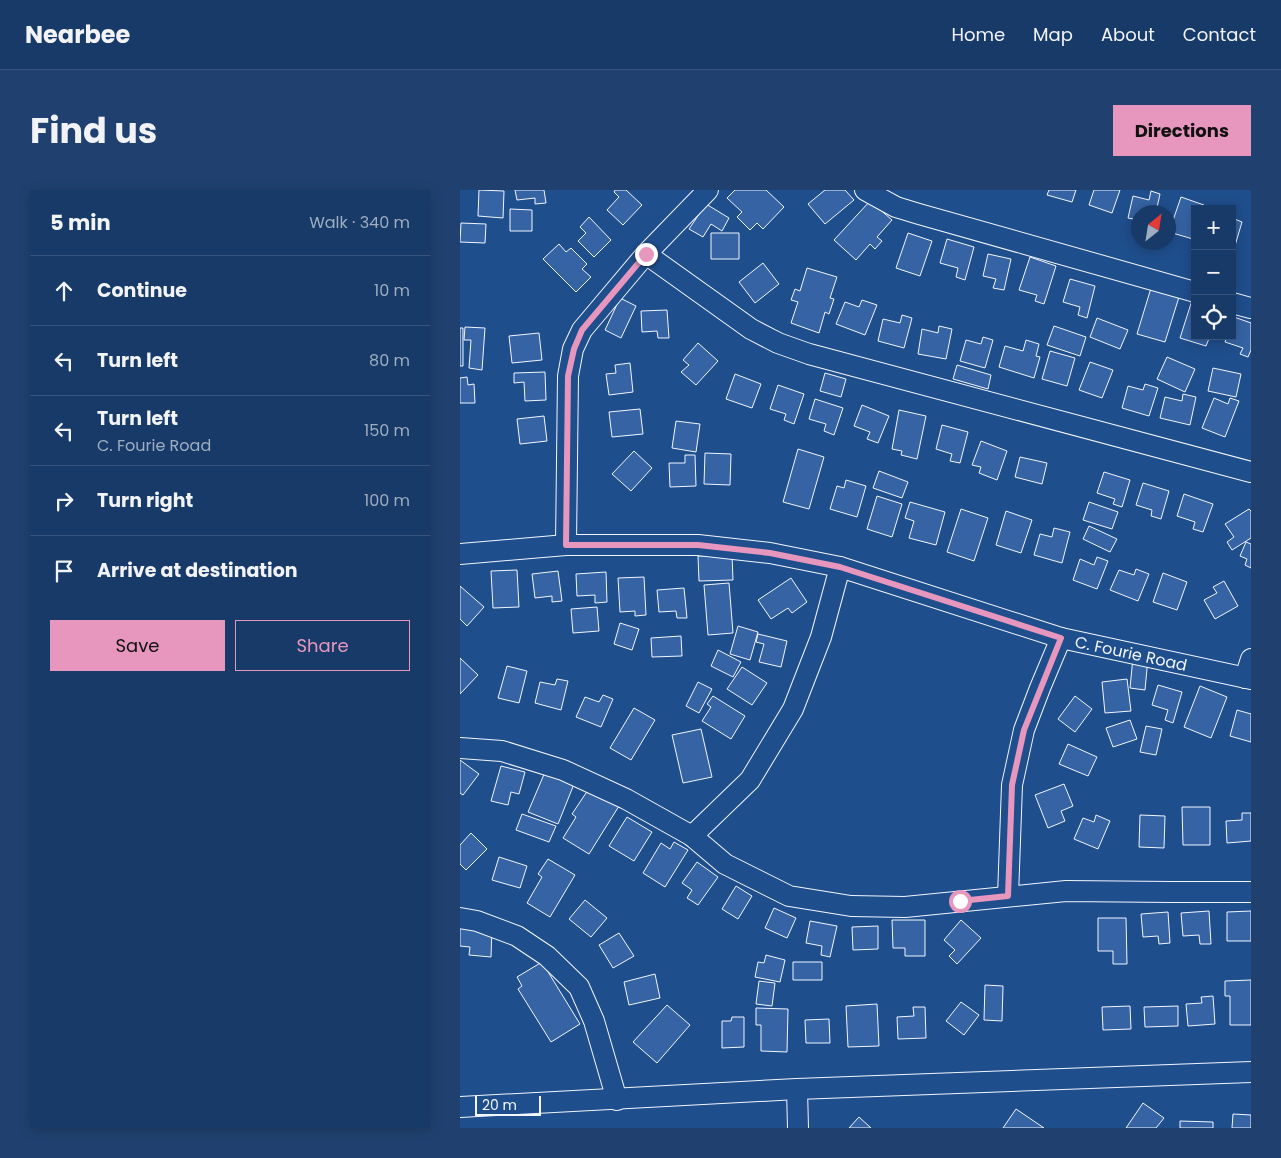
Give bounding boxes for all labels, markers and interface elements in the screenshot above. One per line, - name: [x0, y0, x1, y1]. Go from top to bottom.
- text: Nearbee: [25, 18, 130, 51]
- text: Home: [951, 22, 1005, 47]
- text: Map: [1033, 22, 1073, 47]
- text: About: [1101, 22, 1155, 47]
- text: Contact: [1183, 22, 1256, 47]
- button: Directions: [1113, 105, 1251, 156]
- text: Find us: [30, 106, 157, 155]
- north arrow: [1131, 205, 1176, 250]
- map controls: [1191, 205, 1236, 340]
- button: +: [1191, 205, 1236, 250]
- text: 5 min: [50, 208, 111, 237]
- text: Walk · 340 m: [309, 211, 410, 234]
- route end: [635, 243, 658, 266]
- button: −: [1191, 250, 1236, 295]
- icon: ahead: [50, 277, 78, 305]
- text: Continue: [97, 277, 187, 304]
- text: 10 m: [374, 279, 410, 302]
- button: locate: [1191, 295, 1236, 340]
- icon: left: [50, 347, 78, 375]
- text: Turn left: [97, 347, 178, 374]
- text: 80 m: [369, 349, 410, 372]
- text: Turn left: [97, 405, 178, 432]
- icon: left: [50, 417, 78, 445]
- text: 150 m: [364, 419, 410, 442]
- text: C. Fourie Road: [97, 434, 211, 457]
- icon: right: [50, 487, 78, 515]
- text: Turn right: [97, 487, 193, 514]
- text: 100 m: [364, 489, 410, 512]
- icon: arrive: [50, 557, 78, 585]
- text: Arrive at destination: [97, 557, 298, 584]
- button: Save: [50, 620, 225, 671]
- button: Share: [235, 620, 410, 671]
- street label: C. Fourie Road: [1073, 630, 1189, 676]
- route start: [949, 890, 972, 913]
- scale bar: [475, 1093, 541, 1116]
- text: 20 m: [482, 1095, 517, 1115]

